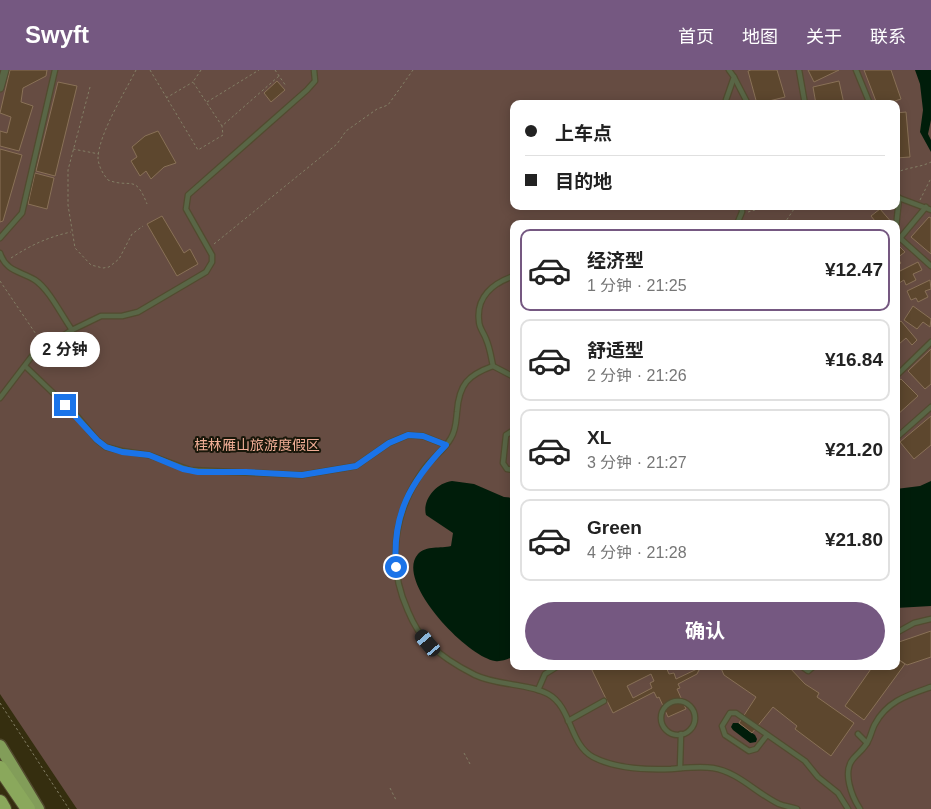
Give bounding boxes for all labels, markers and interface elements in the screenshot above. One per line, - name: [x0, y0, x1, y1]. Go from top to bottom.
- text: Swyft: [25, 21, 89, 48]
- text: 首页: [678, 27, 714, 47]
- text: 地图: [742, 27, 778, 47]
- text: 关于: [806, 27, 842, 47]
- text: 联系: [870, 27, 906, 47]
- text: 上车点: [555, 123, 612, 144]
- text: 目的地: [555, 171, 612, 192]
- icon: car: [527, 248, 572, 293]
- text: 经济型: [587, 250, 644, 271]
- text: ¥12.47: [825, 259, 883, 280]
- text: 1 分钟 · 21:25: [587, 277, 687, 294]
- callout: 2 分钟: [30, 332, 100, 368]
- icon: car: [527, 338, 572, 383]
- text: 舒适型: [587, 340, 644, 361]
- text: 2 分钟: [42, 341, 88, 358]
- text: ¥16.84: [825, 349, 883, 370]
- text: 2 分钟 · 21:26: [587, 367, 687, 384]
- route end: [54, 394, 76, 416]
- text: XL: [587, 427, 611, 448]
- icon: car: [527, 428, 572, 473]
- park label: 桂林雁山旅游度假区: [194, 437, 320, 453]
- text: ¥21.20: [825, 439, 883, 460]
- text: 3 分钟 · 21:27: [587, 454, 687, 471]
- text: Green: [587, 517, 642, 538]
- icon: car: [527, 518, 572, 563]
- text: ¥21.80: [825, 529, 883, 550]
- text: 4 分钟 · 21:28: [587, 544, 687, 561]
- route start: [385, 556, 407, 578]
- button: 确认: [525, 602, 885, 660]
- car: [412, 627, 443, 659]

